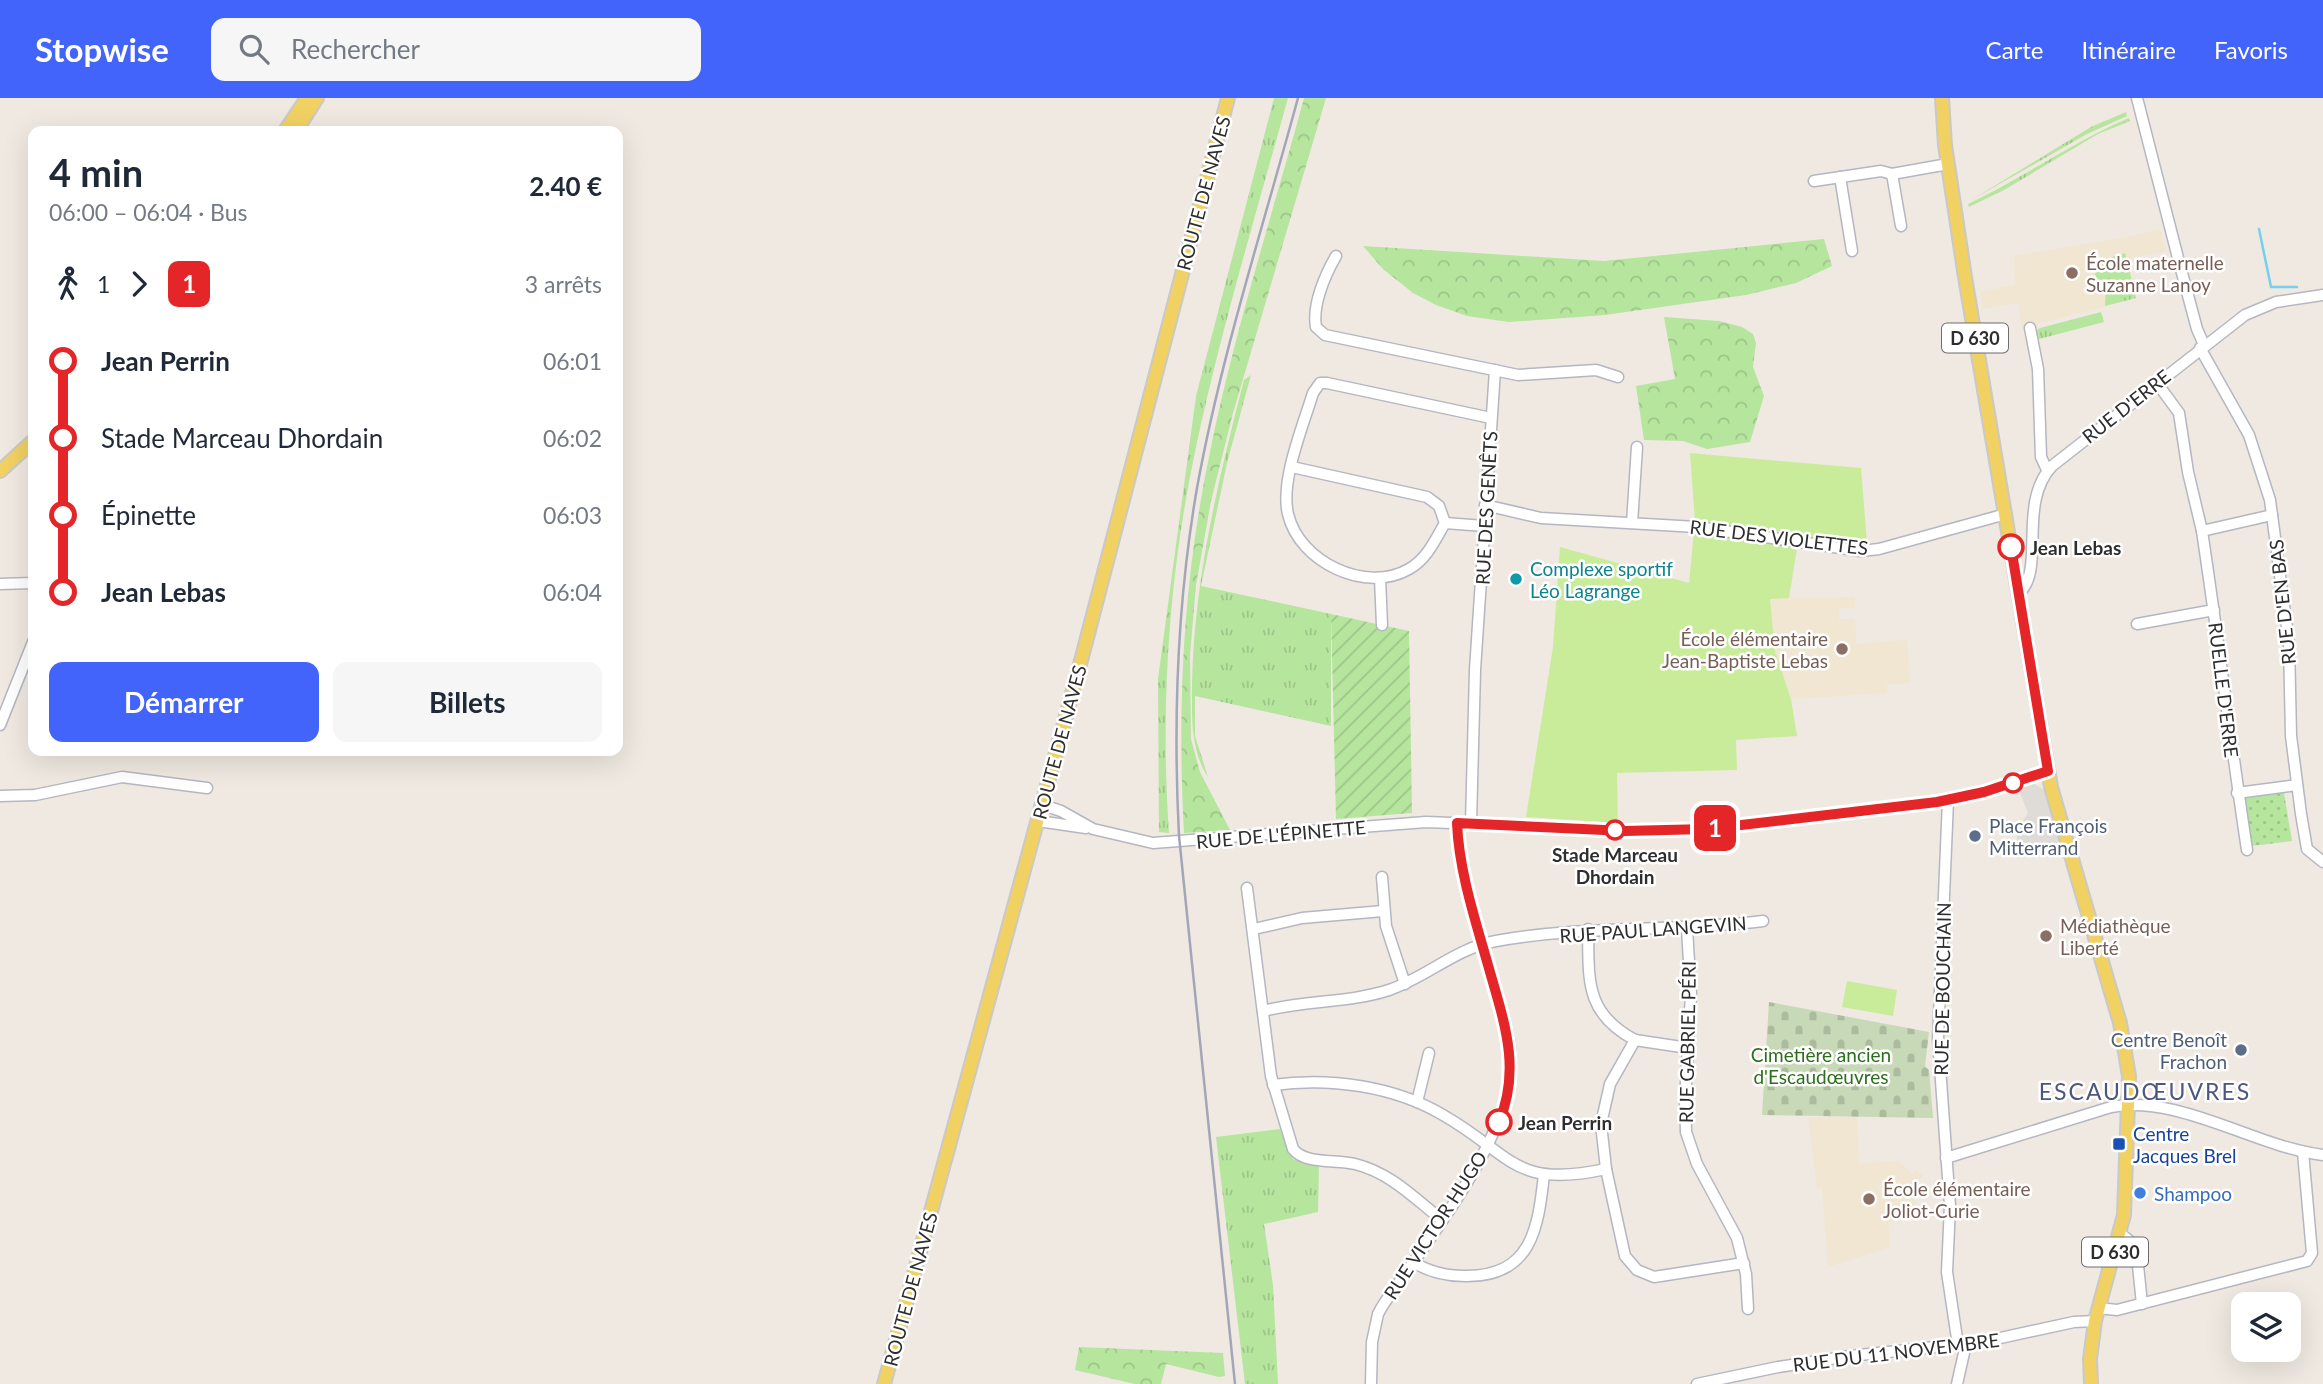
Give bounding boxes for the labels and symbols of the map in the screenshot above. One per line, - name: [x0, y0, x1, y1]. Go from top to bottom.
- street label: ROUTE DE NAVES: [1171, 113, 1235, 273]
- place label: École maternelle Suzanne Lanoy: [2086, 251, 2224, 296]
- marker: École maternelle Suzanne Lanoy: [2064, 265, 2080, 281]
- road number: D 630: [1942, 324, 2008, 352]
- street label: RUE D'ERRE: [2077, 364, 2175, 448]
- street label: RUE DES GENÊTS: [1470, 430, 1502, 586]
- street label: RUE DES VIOLETTES: [1689, 515, 1869, 559]
- marker: Jean Lebas: [1998, 534, 2024, 560]
- place label: Jean Lebas: [2030, 536, 2121, 559]
- street label: RUE D'EN BAS: [2264, 538, 2300, 666]
- place label: Complexe sportif Léo Lagrange: [1530, 557, 1673, 602]
- marker: Complexe sportif Léo Lagrange: [1508, 571, 1524, 587]
- street label: RUELLE D'ERRE: [2204, 621, 2244, 759]
- place label: École élémentaire Jean-Baptiste Lebas: [1662, 627, 1828, 672]
- marker: École élémentaire Jean-Baptiste Lebas: [1834, 641, 1850, 657]
- street label: ROUTE DE NAVES: [1027, 662, 1091, 822]
- unlabelled marker: [2003, 773, 2023, 793]
- line badge: 1: [1692, 805, 1738, 851]
- place label: Place François Mitterrand: [1989, 814, 2107, 859]
- street label: RUE DE L'ÉPINETTE: [1195, 815, 1367, 853]
- marker: Stade Marceau Dhordain: [1605, 820, 1625, 840]
- marker: Place François Mitterrand: [1967, 828, 1983, 844]
- place label: Stade Marceau Dhordain: [1552, 843, 1678, 888]
- street label: RUE DE BOUCHAIN: [1929, 902, 1955, 1076]
- street label: RUE PAUL LANGEVIN: [1559, 911, 1747, 947]
- place label: Médiathèque Liberté: [2060, 914, 2171, 959]
- marker: Médiathèque Liberté: [2038, 928, 2054, 944]
- street label: RUE GABRIEL PÉRI: [1674, 961, 1700, 1123]
- place label: Centre Benoît Frachon: [2111, 1028, 2227, 1073]
- marker: Centre Benoît Frachon: [2233, 1042, 2249, 1058]
- park label: Cimetière ancien d'Escaudœuvres: [1751, 1043, 1891, 1088]
- district label: ESCAUDŒUVRES: [2039, 1077, 2251, 1105]
- marker: Jean Perrin: [1486, 1109, 1512, 1135]
- place label: Jean Perrin: [1518, 1111, 1612, 1134]
- place label: Centre Jacques Brel: [2133, 1122, 2237, 1167]
- marker: Centre Jacques Brel: [2111, 1136, 2127, 1152]
- street label: RUE VICTOR HUGO: [1379, 1147, 1491, 1303]
- place label: École élémentaire Joliot-Curie: [1883, 1177, 2031, 1222]
- place label: Shampoo: [2154, 1182, 2232, 1205]
- marker: Shampoo: [2132, 1185, 2148, 1201]
- marker: École élémentaire Joliot-Curie: [1861, 1191, 1877, 1207]
- street label: ROUTE DE NAVES: [878, 1209, 942, 1369]
- road number: D 630: [2082, 1238, 2148, 1266]
- street label: RUE DU 11 NOVEMBRE: [1791, 1328, 2001, 1376]

